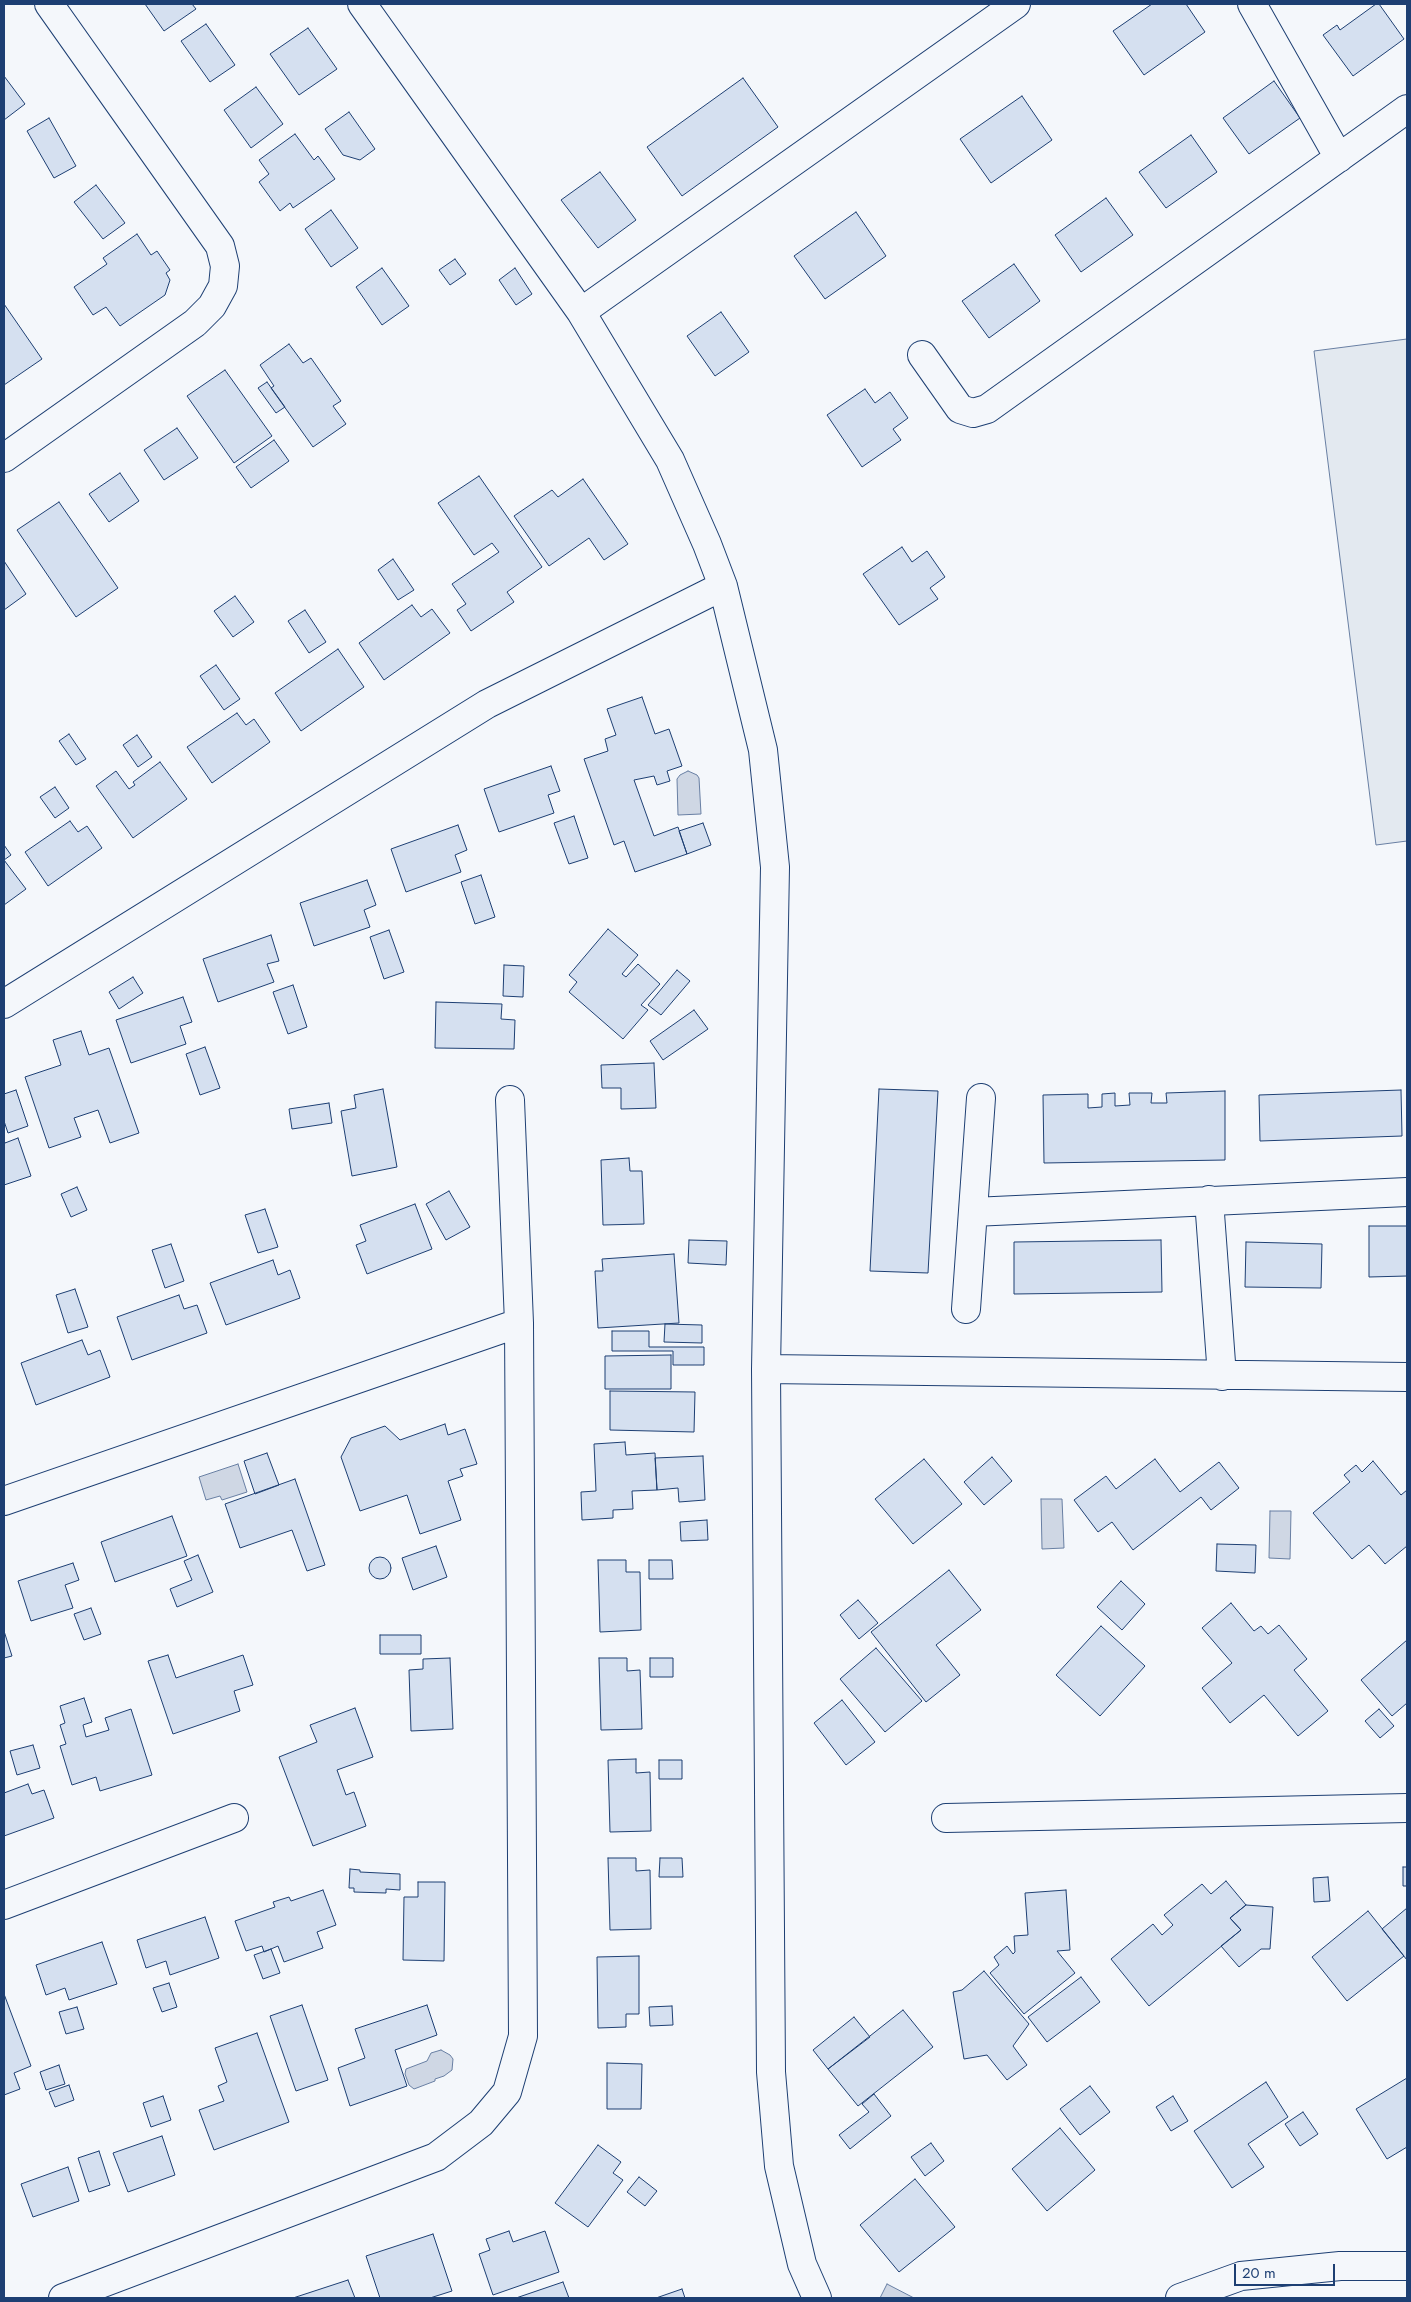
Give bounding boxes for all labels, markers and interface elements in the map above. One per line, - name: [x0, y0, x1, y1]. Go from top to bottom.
- scale bar: [1236, 2254, 1337, 2286]
- text: 20 m: [1242, 2262, 1276, 2284]

